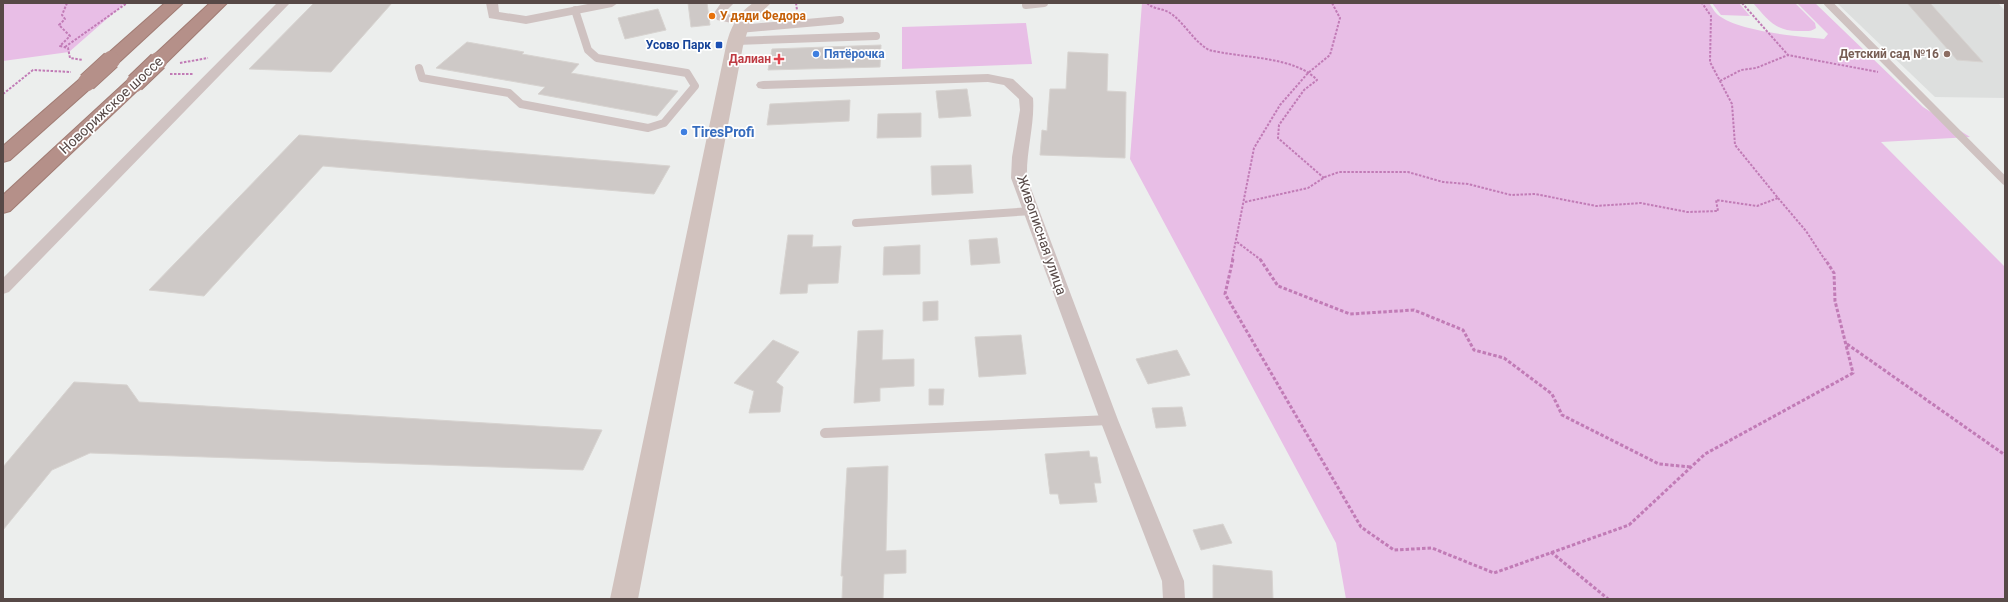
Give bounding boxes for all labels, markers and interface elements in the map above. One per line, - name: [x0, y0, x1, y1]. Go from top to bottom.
- place label: У дяди Федора: [720, 9, 806, 23]
- marker: У дяди Федора: [707, 11, 717, 21]
- place label: Усово Парк: [646, 38, 711, 52]
- marker: Усово Парк: [714, 40, 724, 50]
- place label: Пятёрочка: [824, 47, 885, 61]
- place label: Детский сад №16: [1839, 47, 1939, 61]
- marker: Пятёрочка: [811, 49, 821, 59]
- marker: Детский сад №16: [1942, 49, 1952, 59]
- place label: Далиан: [729, 52, 771, 66]
- street label: Новорижское шоссе: [56, 53, 166, 157]
- marker: Далиан: [774, 54, 784, 64]
- place label: TiresProfi: [692, 124, 755, 140]
- marker: TiresProfi: [679, 127, 689, 137]
- street label: Живописная улица: [1014, 173, 1070, 297]

